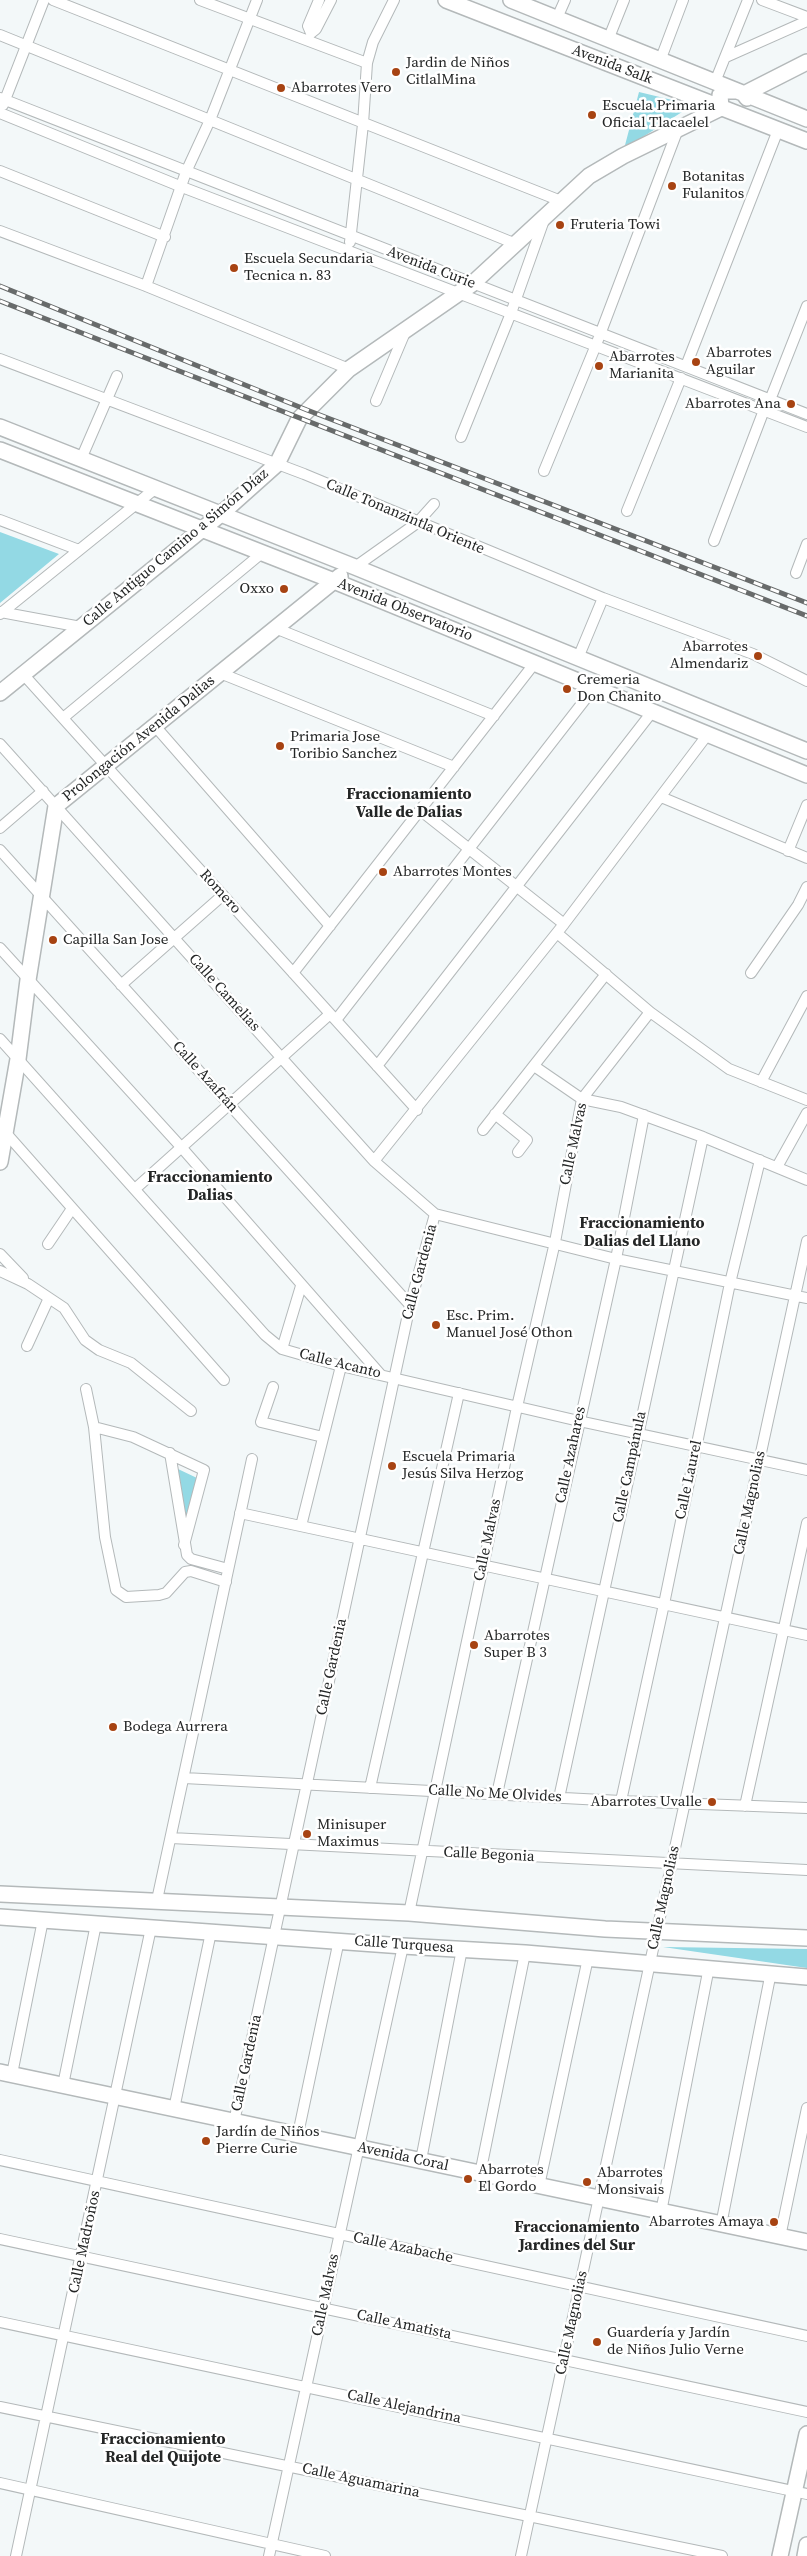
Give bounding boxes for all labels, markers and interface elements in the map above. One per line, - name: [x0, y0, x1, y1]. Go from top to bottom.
- street label: Avenida Salk: [569, 41, 655, 89]
- place label: Jardin de Niños CitlalMina: [406, 54, 510, 89]
- marker: Jardin de Niños CitlalMina: [390, 66, 402, 78]
- place label: Abarrotes Vero: [291, 79, 391, 97]
- marker: Abarrotes Vero: [275, 82, 287, 94]
- place label: Escuela Primaria Oficial Tlacaelel: [602, 97, 715, 132]
- marker: Escuela Primaria Oficial Tlacaelel: [586, 109, 598, 121]
- place label: Botanitas Fulanitos: [682, 168, 745, 203]
- marker: Botanitas Fulanitos: [666, 180, 678, 192]
- place label: Fruteria Towi: [570, 216, 660, 234]
- marker: Fruteria Towi: [554, 219, 566, 231]
- street label: Avenida Curie: [384, 243, 478, 293]
- place label: Escuela Secundaria Tecnica n. 83: [244, 250, 373, 285]
- marker: Escuela Secundaria Tecnica n. 83: [228, 262, 240, 274]
- place label: Abarrotes Aguilar: [706, 344, 772, 379]
- place label: Abarrotes Marianita: [609, 348, 675, 383]
- marker: Abarrotes Aguilar: [690, 356, 702, 368]
- marker: Abarrotes Marianita: [593, 360, 605, 372]
- place label: Abarrotes Ana: [685, 395, 781, 413]
- marker: Abarrotes Ana: [785, 398, 797, 410]
- street label: Calle Antiguo Camino a Simón Díaz: [80, 465, 272, 631]
- street label: Calle Tonanzintla Oriente: [323, 475, 487, 559]
- street label: Avenida Observatorio: [335, 575, 475, 645]
- place label: Oxxo: [240, 580, 274, 598]
- marker: Oxxo: [278, 583, 290, 595]
- place label: Abarrotes Almendariz: [670, 638, 748, 673]
- marker: Abarrotes Almendariz: [752, 650, 764, 662]
- place label: Cremeria Don Chanito: [577, 671, 661, 706]
- street label: Prolongación Avenida Dalias: [59, 672, 219, 806]
- marker: Cremeria Don Chanito: [561, 683, 573, 695]
- place label: Primaria Jose Toribio Sanchez: [290, 728, 397, 763]
- marker: Primaria Jose Toribio Sanchez: [274, 740, 286, 752]
- district label: Fraccionamiento Valle de Dalias: [346, 785, 472, 823]
- place label: Abarrotes Montes: [393, 863, 512, 881]
- street label: Romero: [195, 866, 245, 918]
- marker: Abarrotes Montes: [377, 866, 389, 878]
- place label: Capilla San Jose: [63, 931, 168, 949]
- marker: Capilla San Jose: [47, 934, 59, 946]
- street label: Calle Camelias: [184, 950, 264, 1036]
- street label: Calle Azafrán: [168, 1038, 242, 1116]
- street label: Calle Malvas: [556, 1101, 592, 1187]
- district label: Fraccionamiento Dalias: [147, 1168, 273, 1206]
- district label: Fraccionamiento Dalias del Llano: [579, 1214, 705, 1252]
- street label: Calle Gardenia: [399, 1222, 441, 1322]
- place label: Esc. Prim. Manuel José Othon: [446, 1307, 573, 1342]
- marker: Esc. Prim. Manuel José Othon: [430, 1319, 442, 1331]
- street label: Calle Acanto: [297, 1345, 383, 1383]
- street label: Calle Azahares: [552, 1405, 590, 1505]
- street label: Calle Campánula: [609, 1410, 651, 1524]
- street label: Calle Laurel: [672, 1439, 706, 1521]
- place label: Escuela Primaria Jesús Silva Herzog: [402, 1448, 524, 1483]
- street label: Calle Magnolias: [730, 1449, 770, 1557]
- marker: Escuela Primaria Jesús Silva Herzog: [386, 1460, 398, 1472]
- street label: Calle Malvas: [470, 1497, 506, 1583]
- street label: Calle Gardenia: [313, 1617, 351, 1717]
- place label: Abarrotes Super B 3: [484, 1627, 550, 1662]
- marker: Abarrotes Super B 3: [468, 1639, 480, 1651]
- place label: Bodega Aurrera: [123, 1718, 228, 1736]
- marker: Bodega Aurrera: [107, 1721, 119, 1733]
- street label: Calle No Me Olvides: [428, 1782, 562, 1806]
- place label: Abarrotes Uvalle: [591, 1793, 702, 1811]
- marker: Abarrotes Uvalle: [706, 1796, 718, 1808]
- place label: Minisuper Maximus: [317, 1816, 386, 1851]
- marker: Minisuper Maximus: [301, 1828, 313, 1840]
- street label: Calle Begonia: [443, 1844, 535, 1866]
- street label: Calle Magnolias: [644, 1844, 684, 1952]
- street label: Calle Turquesa: [354, 1933, 454, 1957]
- street label: Calle Gardenia: [228, 2013, 266, 2113]
- place label: Jardín de Niños Pierre Curie: [216, 2123, 320, 2158]
- marker: Jardín de Niños Pierre Curie: [200, 2135, 212, 2147]
- street label: Avenida Coral: [356, 2139, 450, 2175]
- place label: Abarrotes El Gordo: [478, 2161, 544, 2196]
- place label: Abarrotes Monsivais: [597, 2164, 664, 2199]
- marker: Abarrotes El Gordo: [462, 2173, 474, 2185]
- marker: Abarrotes Monsivais: [581, 2176, 593, 2188]
- street label: Calle Madroños: [65, 2189, 105, 2295]
- place label: Abarrotes Amaya: [649, 2213, 764, 2231]
- marker: Abarrotes Amaya: [768, 2216, 780, 2228]
- district label: Fraccionamiento Jardines del Sur: [514, 2218, 640, 2256]
- street label: Calle Azabache: [351, 2229, 455, 2267]
- street label: Calle Malvas: [308, 2252, 344, 2338]
- street label: Calle Magnolias: [552, 2269, 592, 2377]
- street label: Calle Amatista: [355, 2306, 453, 2344]
- place label: Guardería y Jardín de Niños Julio Verne: [607, 2324, 744, 2359]
- marker: Guardería y Jardín de Niños Julio Verne: [591, 2336, 603, 2348]
- street label: Calle Alejandrina: [345, 2386, 463, 2428]
- district label: Fraccionamiento Real del Quijote: [100, 2430, 226, 2468]
- street label: Calle Aguamarina: [301, 2460, 421, 2502]

